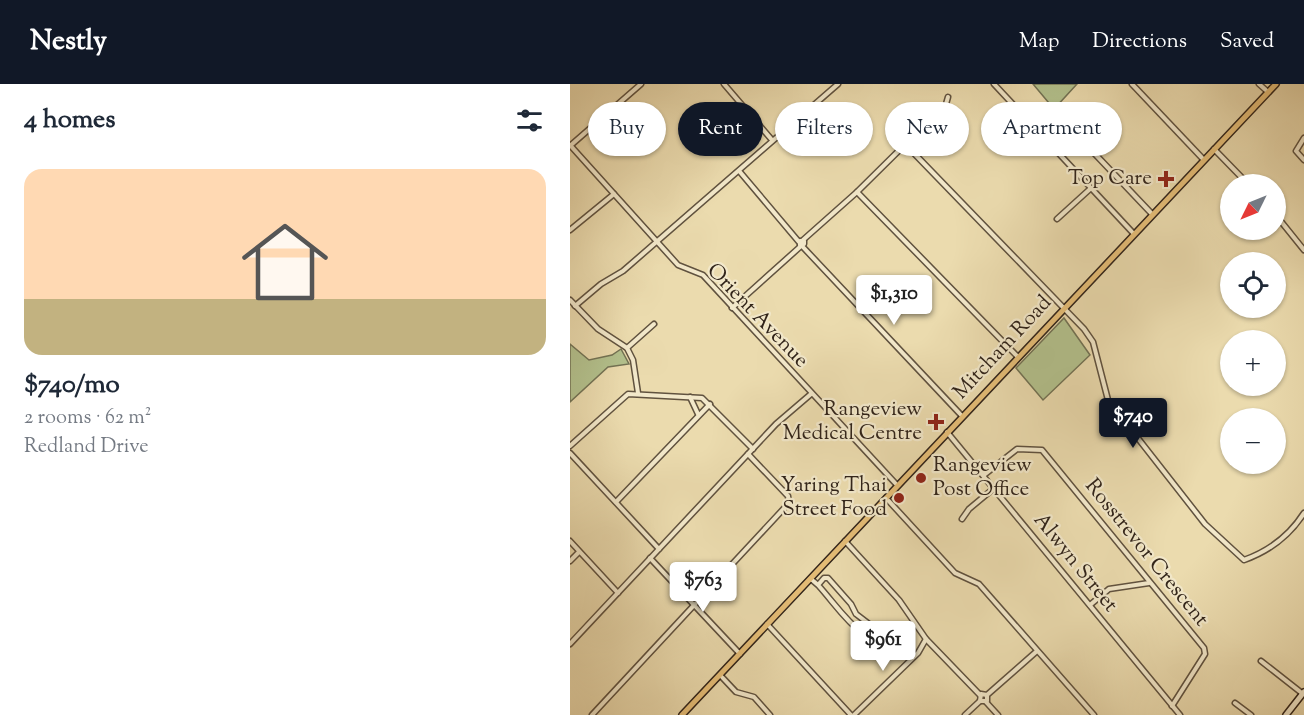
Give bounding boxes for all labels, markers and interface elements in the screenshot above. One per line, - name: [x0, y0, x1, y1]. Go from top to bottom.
- text: Nestly: [30, 22, 107, 62]
- text: Map: [1019, 27, 1059, 57]
- text: Directions: [1092, 27, 1187, 57]
- text: Saved: [1220, 27, 1274, 57]
- text: 4 homes: [24, 102, 115, 139]
- chip: Buy: [588, 102, 666, 156]
- chip: Rent: [678, 102, 763, 156]
- chip: Filters: [775, 102, 873, 156]
- chip: New: [885, 102, 969, 156]
- chip: Apartment: [981, 102, 1122, 156]
- icon: filters: [513, 104, 546, 137]
- place label: Top Care: [1068, 164, 1152, 194]
- marker: Top Care: [1157, 170, 1175, 188]
- north arrow: [1220, 174, 1286, 240]
- map controls: [1220, 174, 1286, 474]
- icon: home: [231, 208, 339, 316]
- button: locate: [1220, 252, 1286, 318]
- street label: Orient Avenue: [699, 257, 815, 375]
- pin: $1,310: [845, 275, 943, 326]
- text: $1,310: [870, 280, 918, 309]
- street label: Mitcham Road: [947, 289, 1059, 407]
- button: +: [1220, 330, 1286, 396]
- text: $740/mo: [24, 367, 120, 404]
- place label: Rangeview Medical Centre: [783, 395, 922, 449]
- pin: $740: [1097, 398, 1169, 449]
- text: $740: [1113, 403, 1153, 432]
- text: 2 rooms · 62 m²: [24, 404, 152, 433]
- button: −: [1220, 408, 1286, 474]
- marker: Rangeview Medical Centre: [927, 413, 945, 431]
- text: Redland Drive: [24, 433, 149, 462]
- place label: Rangeview Post Office: [933, 451, 1032, 505]
- place label: Yaring Thai Street Food: [781, 471, 887, 525]
- marker: Rangeview Post Office: [914, 471, 928, 485]
- street label: Rosstrevor Crescent: [1077, 473, 1215, 633]
- marker: Yaring Thai Street Food: [892, 491, 906, 505]
- street label: Alwyn Street: [1026, 507, 1124, 619]
- pin: $763: [667, 562, 739, 613]
- text: $763: [684, 567, 722, 596]
- pin: $961: [847, 621, 919, 672]
- text: $961: [865, 626, 901, 655]

